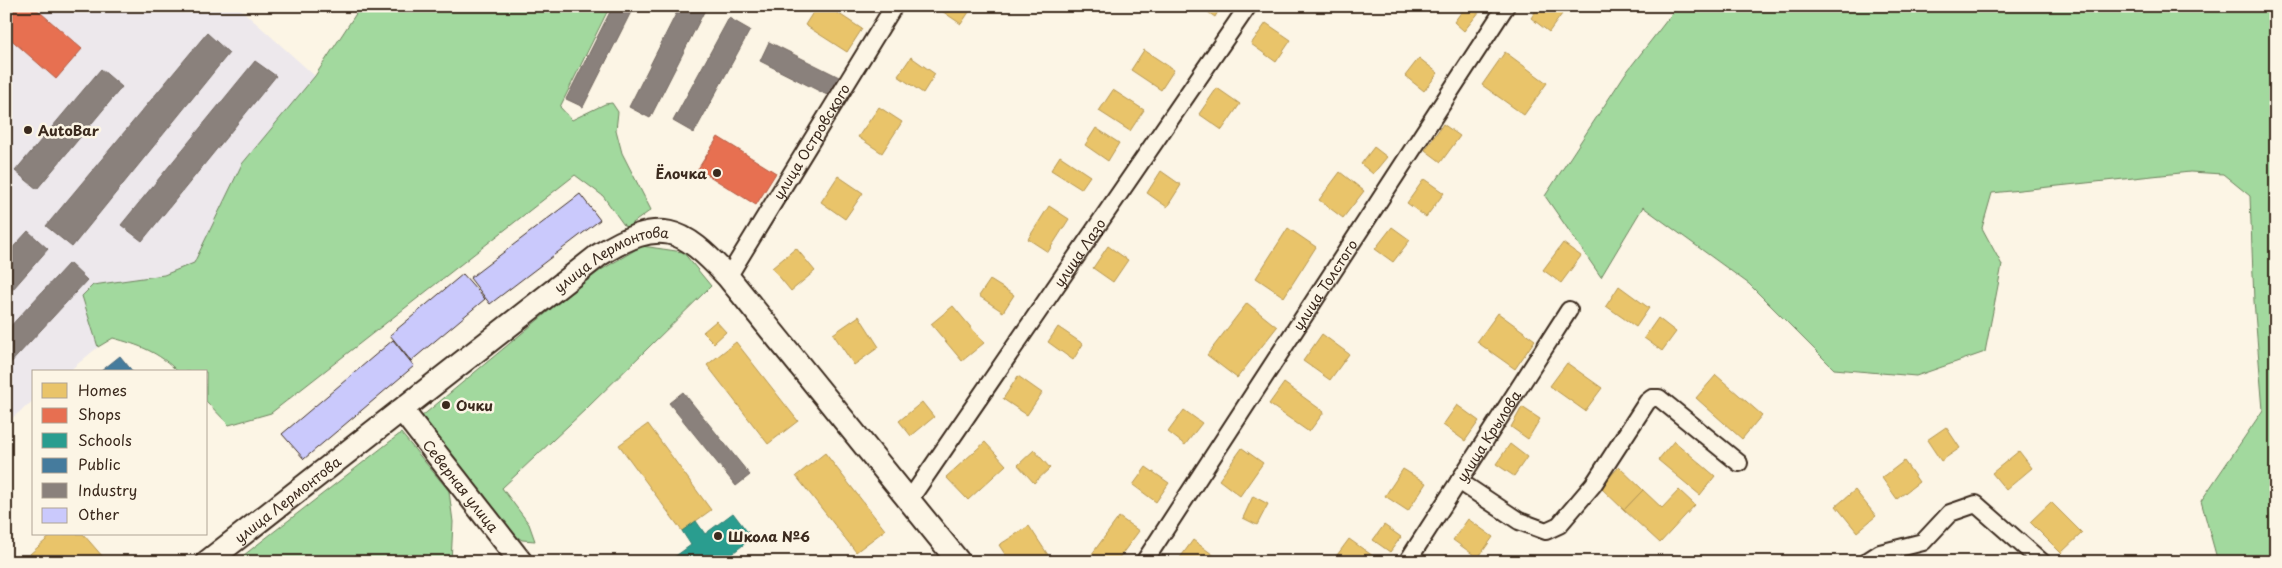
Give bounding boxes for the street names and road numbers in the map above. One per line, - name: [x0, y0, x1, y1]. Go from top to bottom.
- street label: улица Островского: [768, 79, 855, 203]
- street label: улица Лазо: [1048, 214, 1110, 291]
- street label: улица Лермонтова: [549, 221, 671, 297]
- street label: улица Толстого: [1287, 235, 1362, 334]
- street label: улица Крылова: [1451, 386, 1526, 486]
- street label: Северная улица: [418, 435, 504, 537]
- street label: улица Лермонтова: [230, 451, 345, 548]

